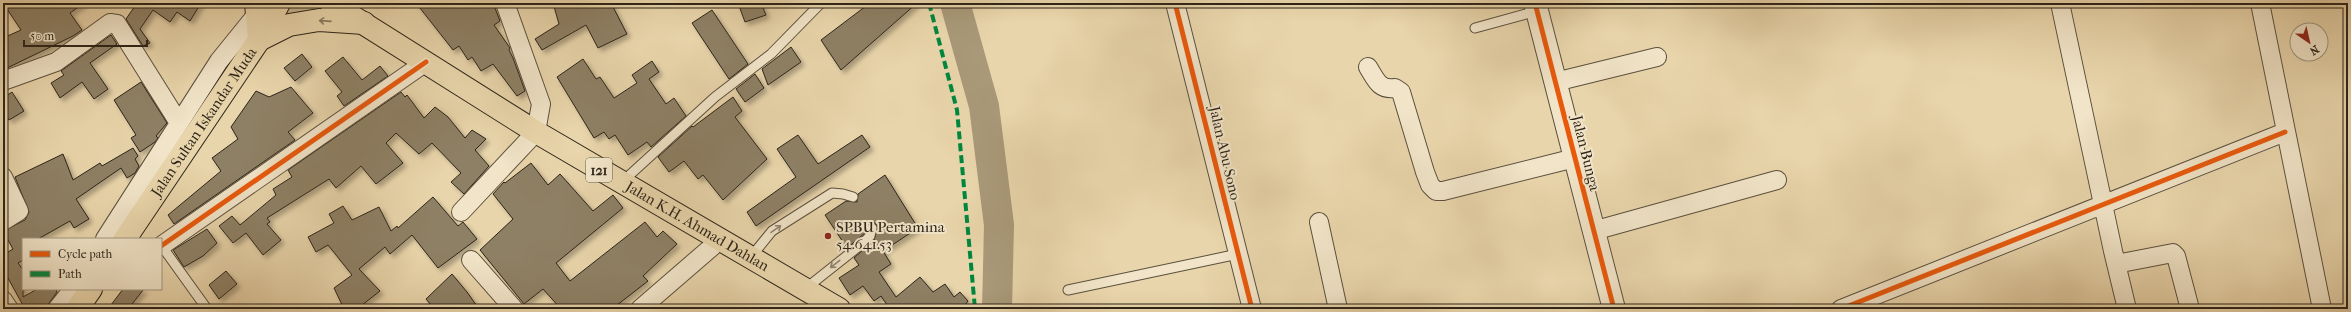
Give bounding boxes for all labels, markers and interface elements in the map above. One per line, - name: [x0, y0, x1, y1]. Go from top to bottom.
- one-way arrow: [319, 17, 332, 24]
- scale bar: [24, 22, 147, 48]
- north arrow: [2289, 22, 2329, 62]
- text: 50 m: [30, 29, 54, 43]
- text: N: [2307, 42, 2321, 58]
- street label: Jalan Sultan Iskandar Muda: [146, 43, 261, 201]
- street label: Jalan Abu Sono: [1205, 103, 1245, 202]
- street label: Jalan Bunga: [1568, 112, 1604, 194]
- road number: 121: [586, 158, 612, 182]
- street label: Jalan K.H. Ahmad Dahlan: [621, 177, 772, 275]
- place label: SPBU Pertamina 54.641.53: [836, 218, 946, 253]
- one-way arrow: [770, 225, 781, 233]
- marker: SPBU Pertamina 54.641.53: [823, 231, 833, 241]
- legend: [22, 238, 162, 290]
- text: Cycle path: [58, 247, 113, 261]
- one-way arrow: [830, 259, 840, 268]
- text: Path: [58, 267, 82, 281]

